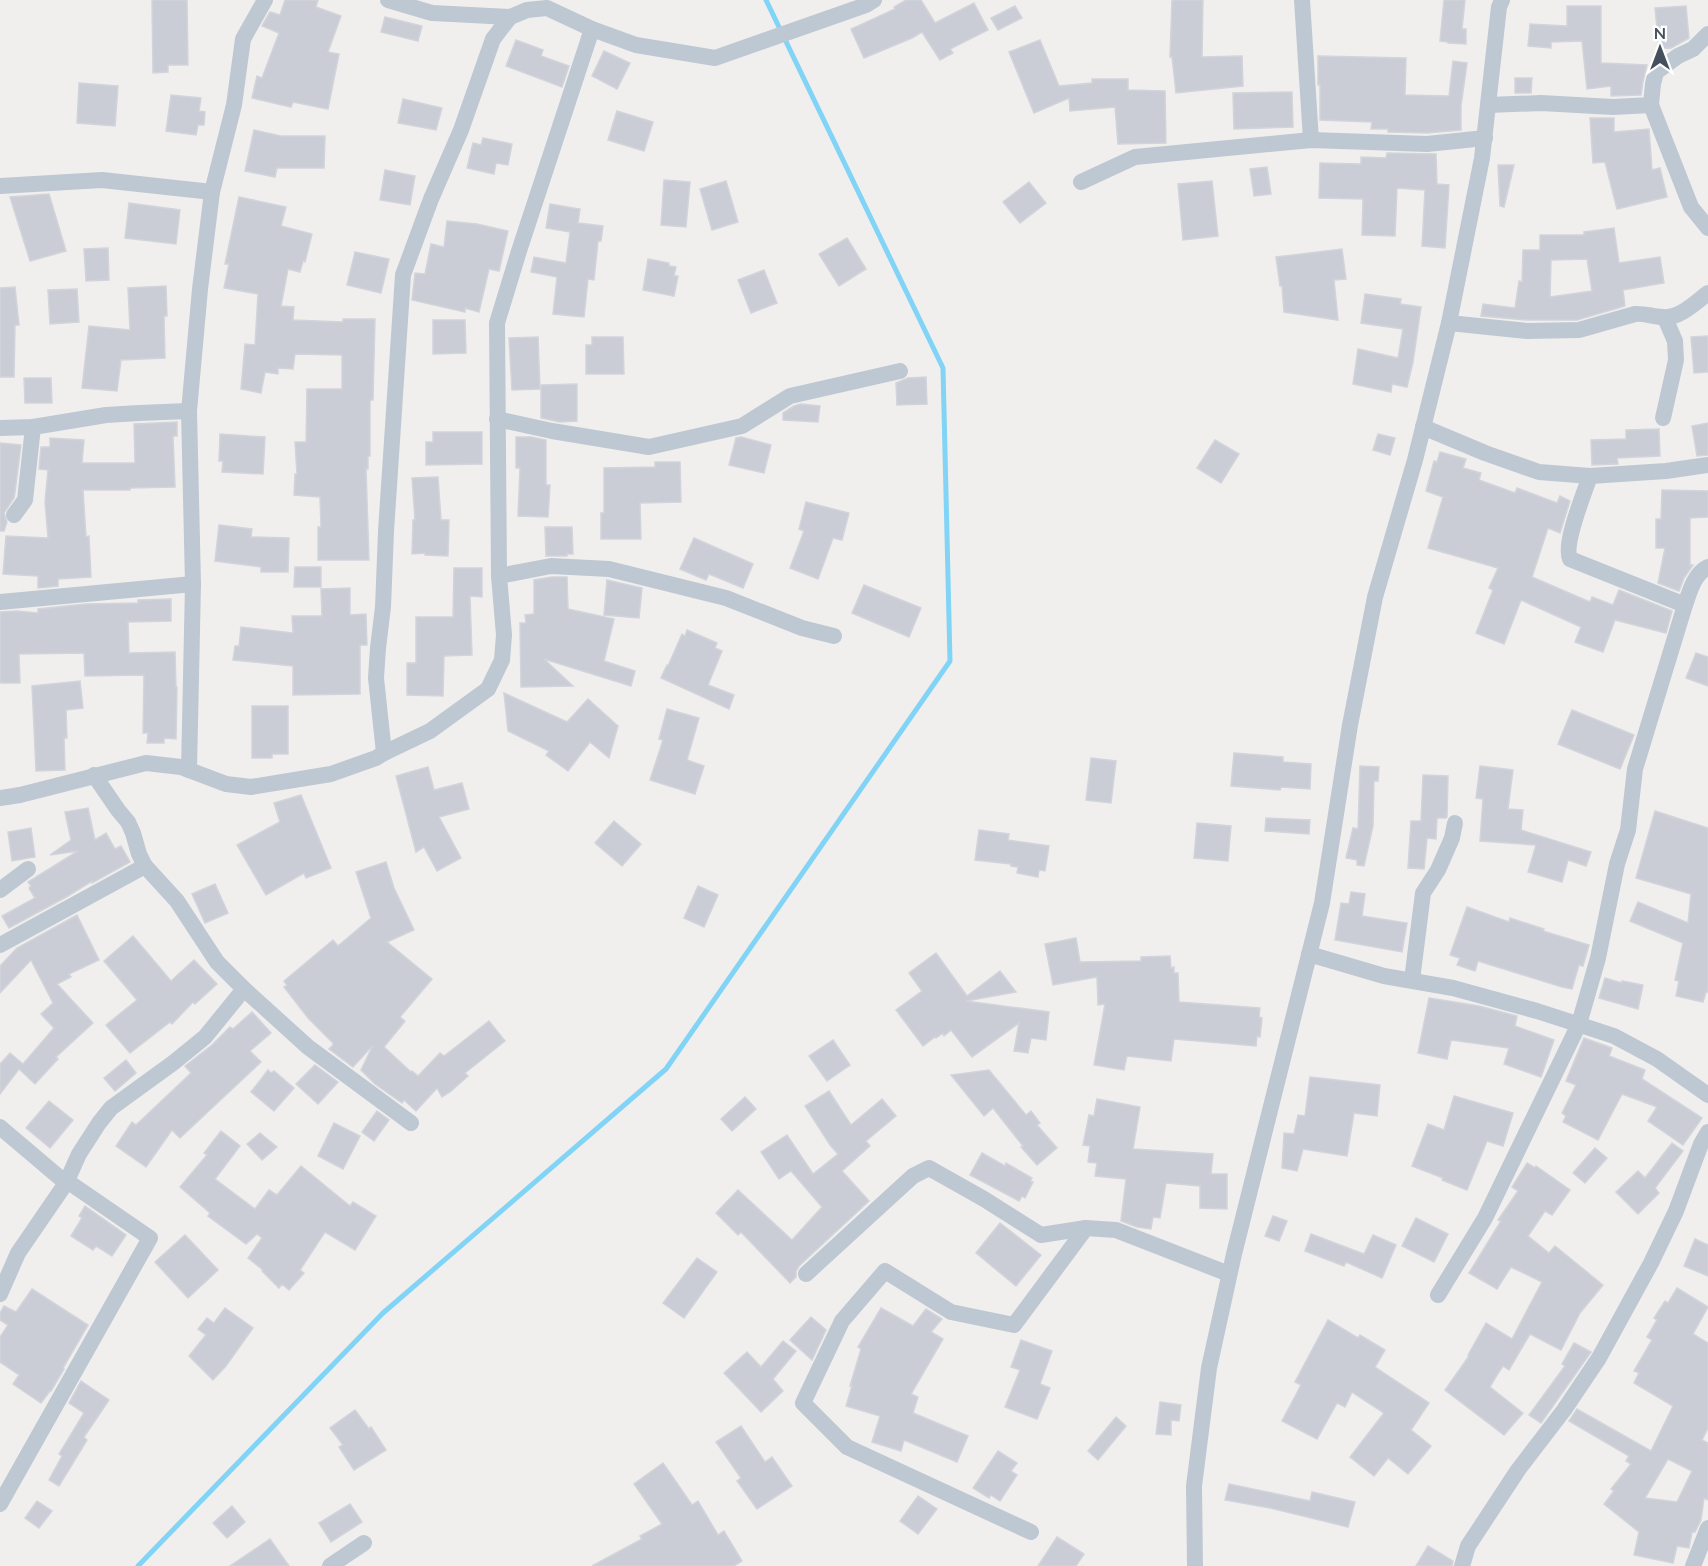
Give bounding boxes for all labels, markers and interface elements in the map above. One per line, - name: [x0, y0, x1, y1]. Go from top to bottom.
- north arrow: [1630, 18, 1690, 78]
- text: N: [1654, 23, 1666, 42]

